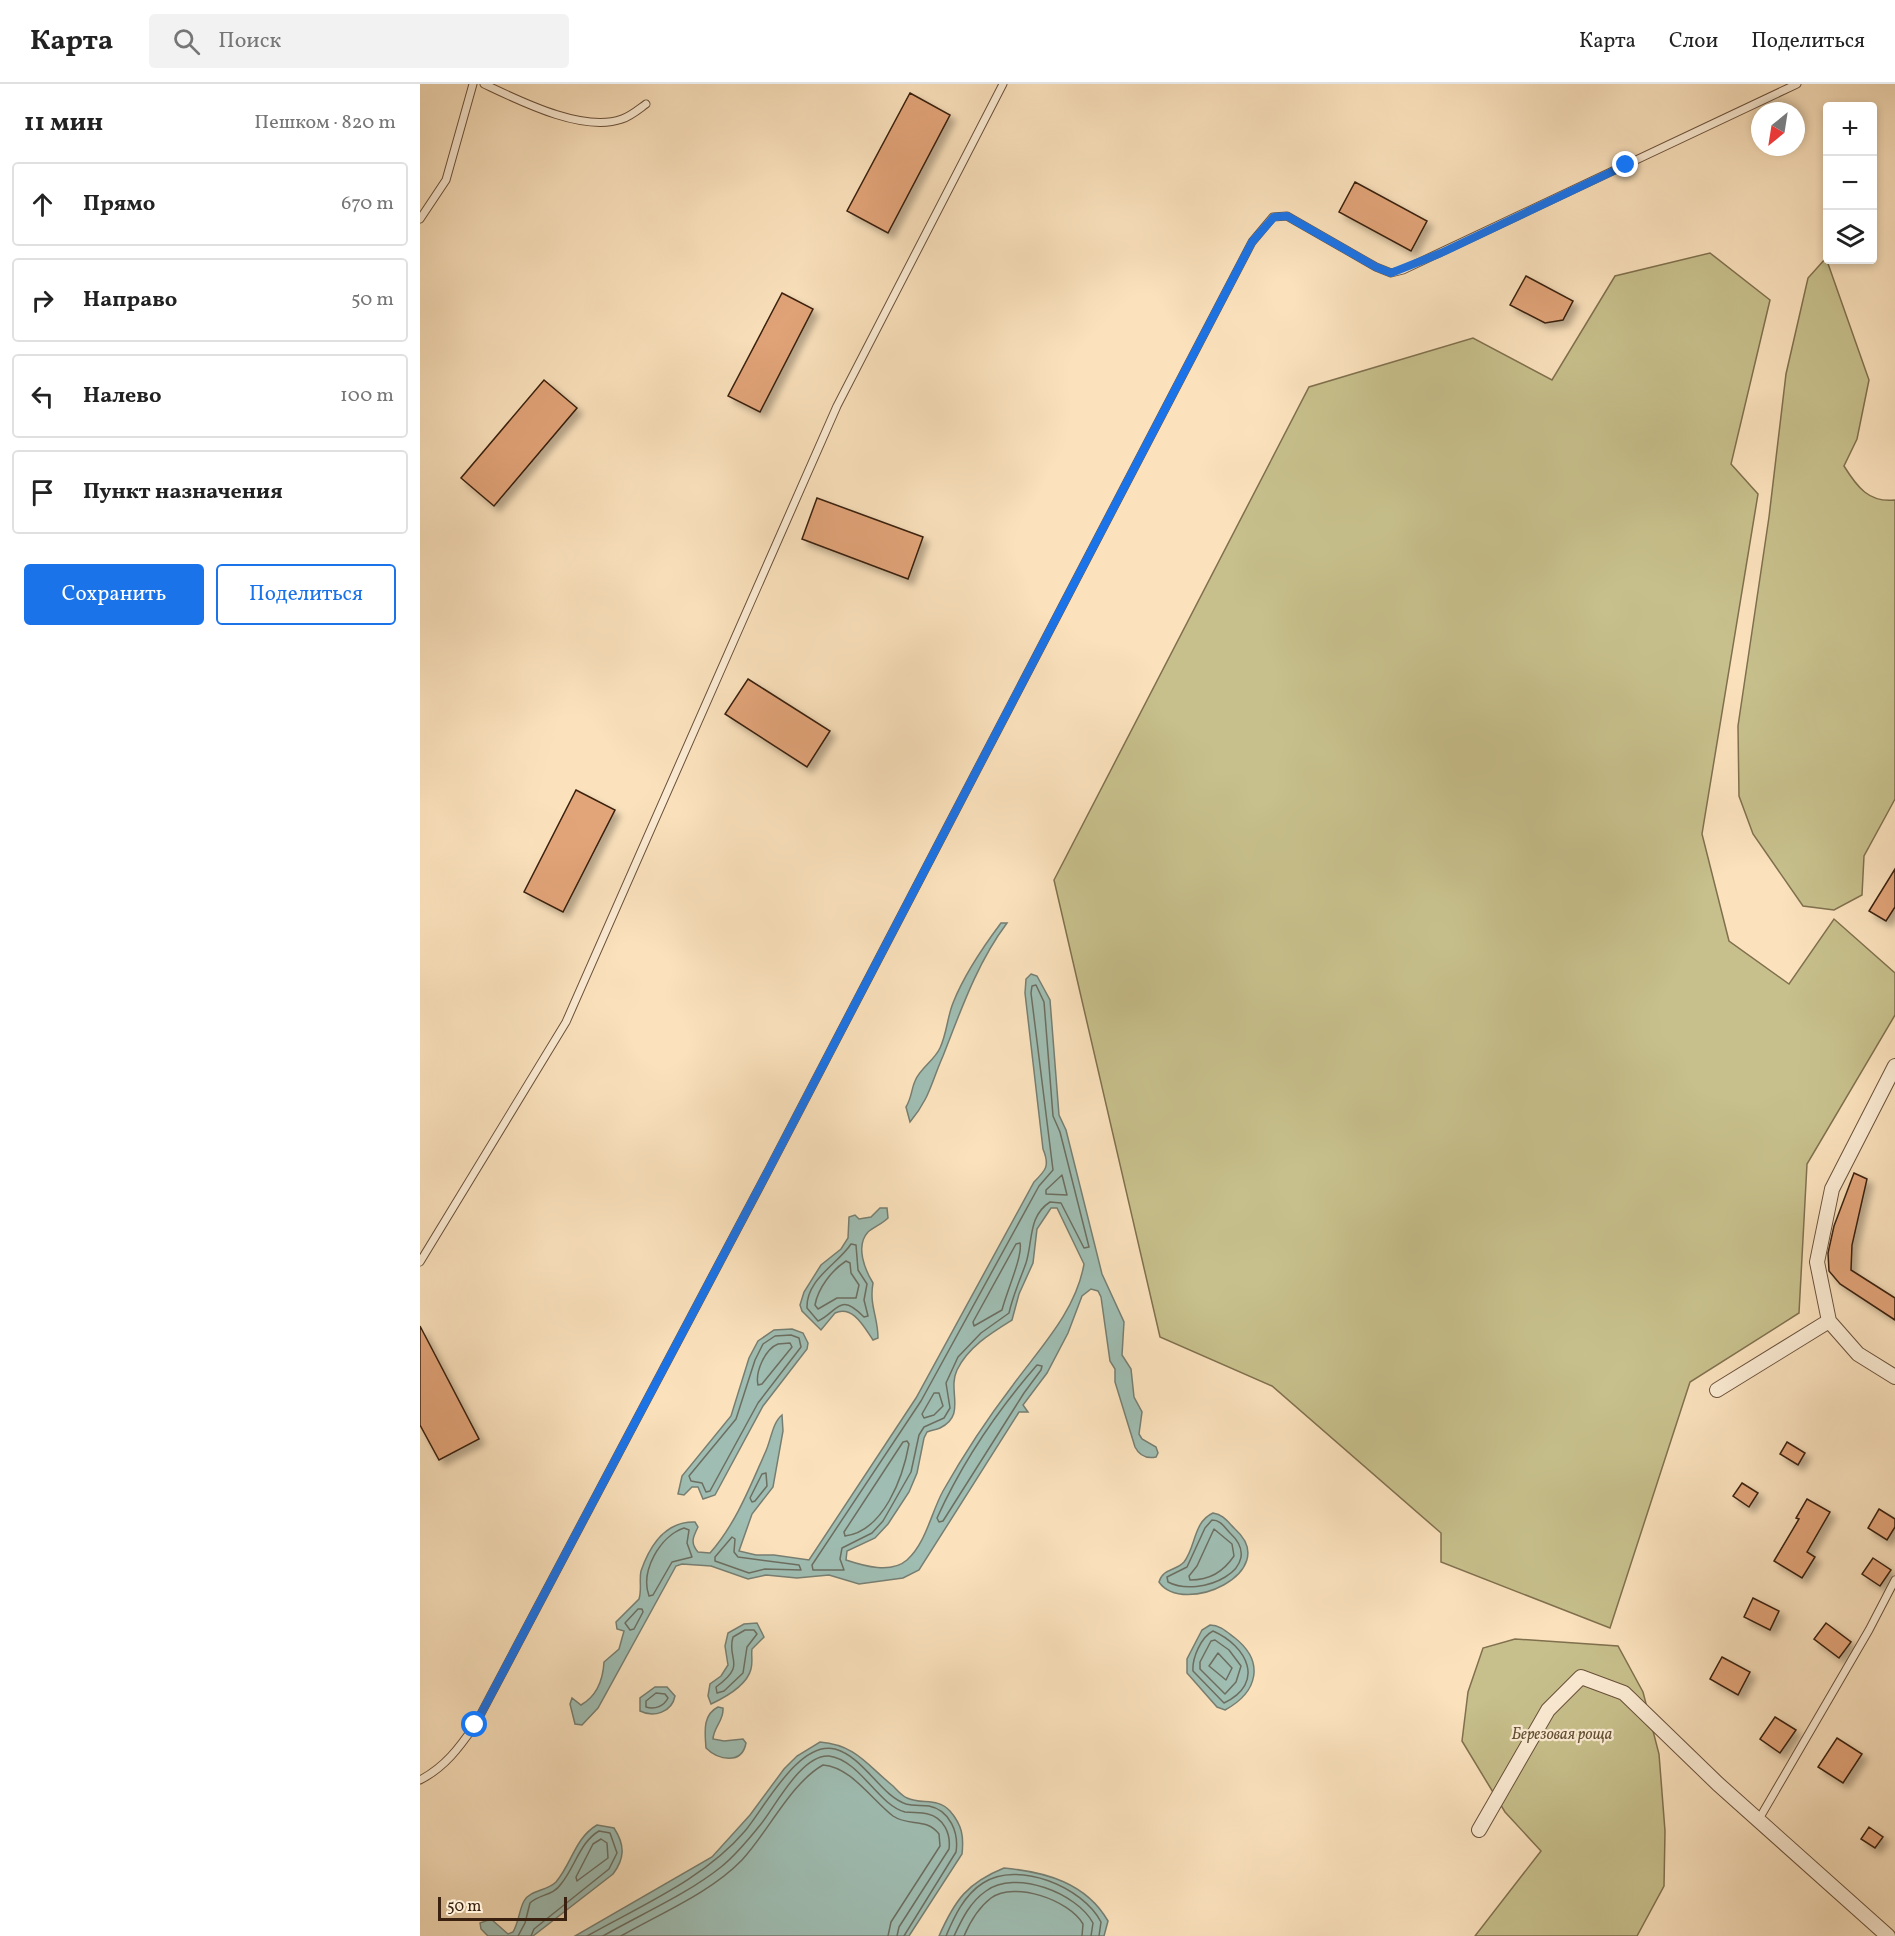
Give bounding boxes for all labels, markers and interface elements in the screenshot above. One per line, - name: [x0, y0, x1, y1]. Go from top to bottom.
- search box: [149, 14, 569, 68]
- text: Карта: [30, 22, 113, 61]
- icon: search: [170, 25, 203, 58]
- text: Поиск: [218, 26, 281, 57]
- text: Карта: [1579, 27, 1636, 56]
- text: Слои: [1669, 27, 1718, 56]
- text: Поделиться: [1751, 27, 1865, 56]
- north arrow: [1751, 102, 1805, 156]
- map controls: [1823, 102, 1877, 264]
- button: +: [1823, 102, 1877, 156]
- text: 11 мин: [24, 105, 103, 141]
- text: Пешком · 820 m: [254, 109, 396, 137]
- route end: [1612, 151, 1638, 177]
- button: −: [1823, 156, 1877, 210]
- icon: ahead: [26, 188, 59, 221]
- text: Прямо: [83, 189, 155, 220]
- text: 670 m: [341, 190, 394, 218]
- button: layers: [1823, 210, 1877, 264]
- icon: right: [26, 284, 59, 317]
- text: Направо: [83, 285, 177, 316]
- text: 50 m: [351, 286, 394, 314]
- icon: left: [26, 380, 59, 413]
- text: Налево: [83, 381, 162, 412]
- text: 100 m: [340, 382, 394, 410]
- icon: arrive: [26, 476, 59, 509]
- text: Пункт назначения: [83, 477, 283, 508]
- button: Сохранить: [24, 564, 204, 625]
- button: Поделиться: [216, 564, 396, 625]
- route start: [461, 1711, 487, 1737]
- park label: Березовая роща: [1512, 1724, 1613, 1746]
- scale bar: [438, 1894, 567, 1922]
- text: 50 m: [447, 1896, 481, 1918]

